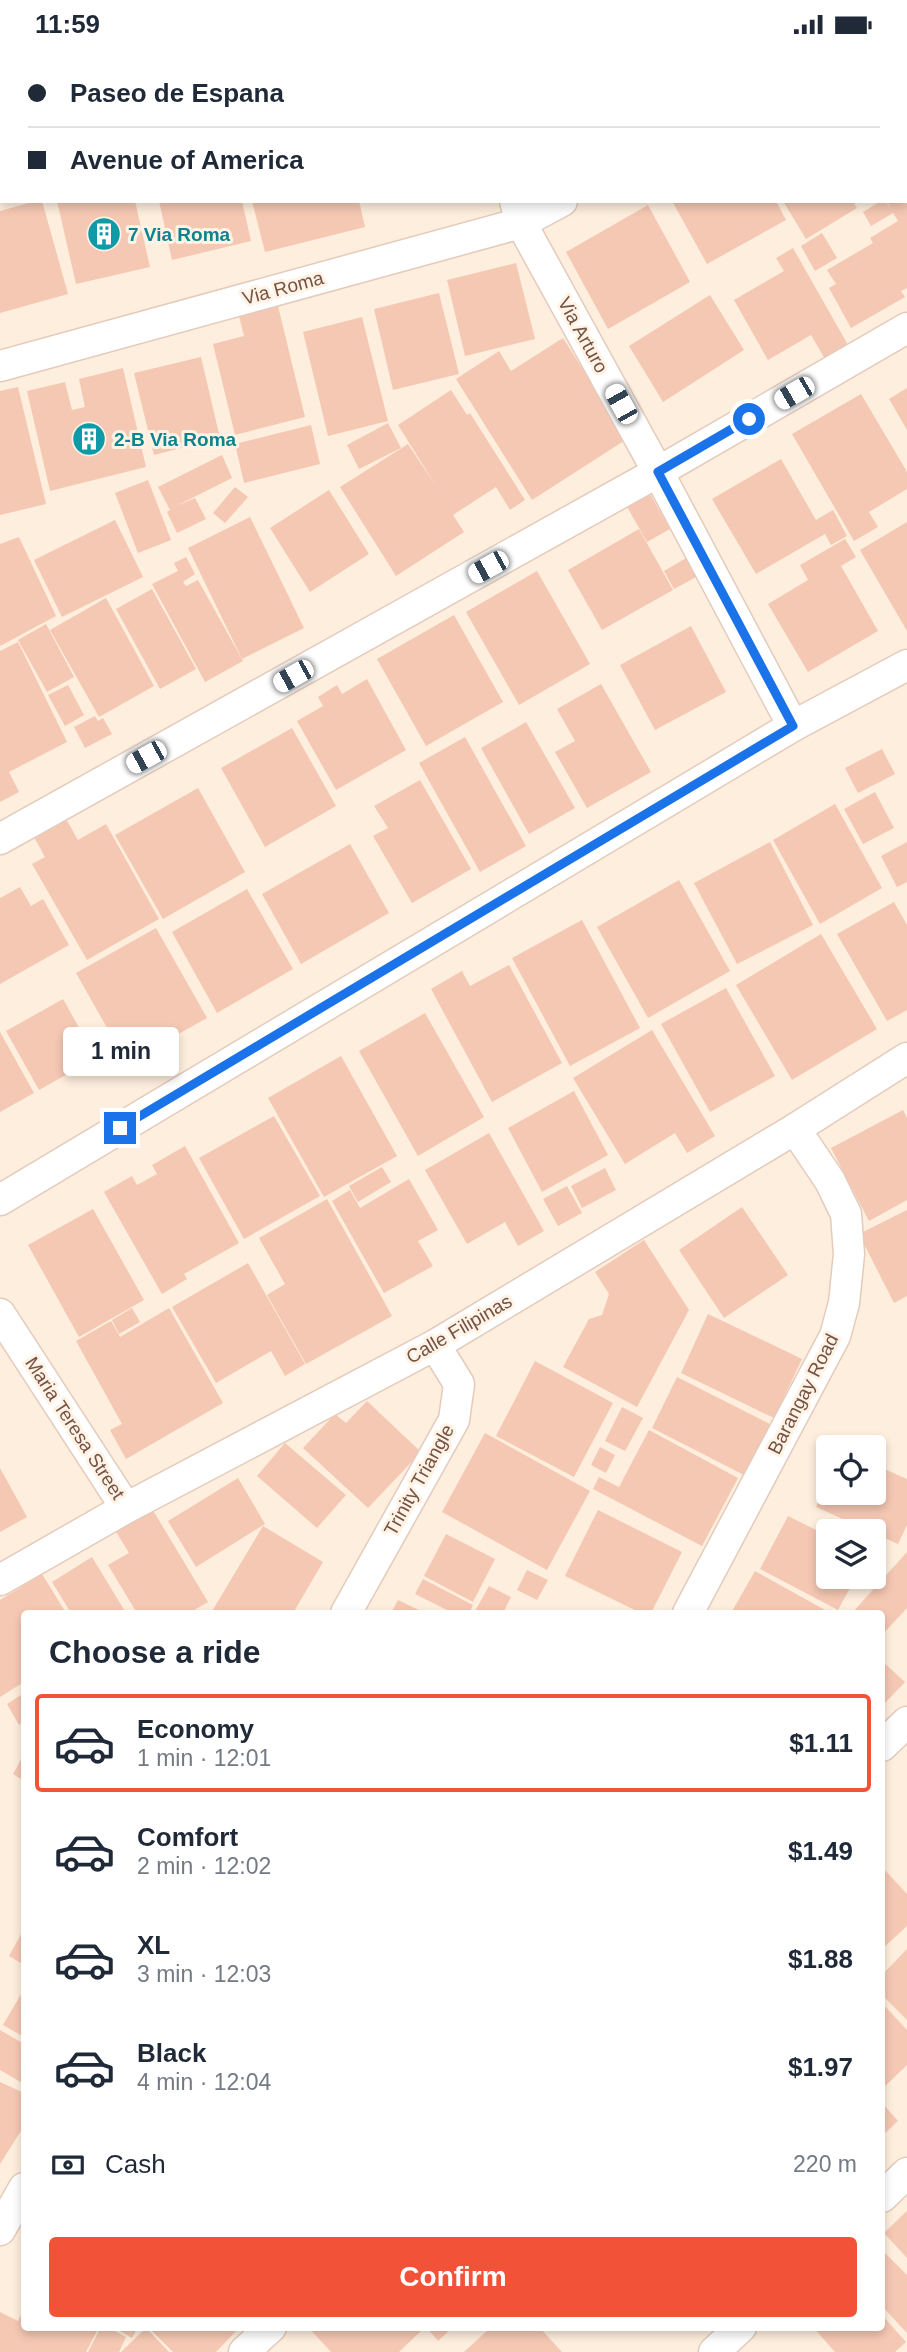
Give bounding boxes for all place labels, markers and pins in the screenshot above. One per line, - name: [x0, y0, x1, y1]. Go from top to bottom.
- building icon: 7 Via Roma: [85, 215, 123, 253]
- place label: 7 Via Roma: [128, 224, 231, 245]
- building icon: 2-B Via Roma: [70, 420, 108, 458]
- place label: 2-B Via Roma: [114, 429, 237, 450]

